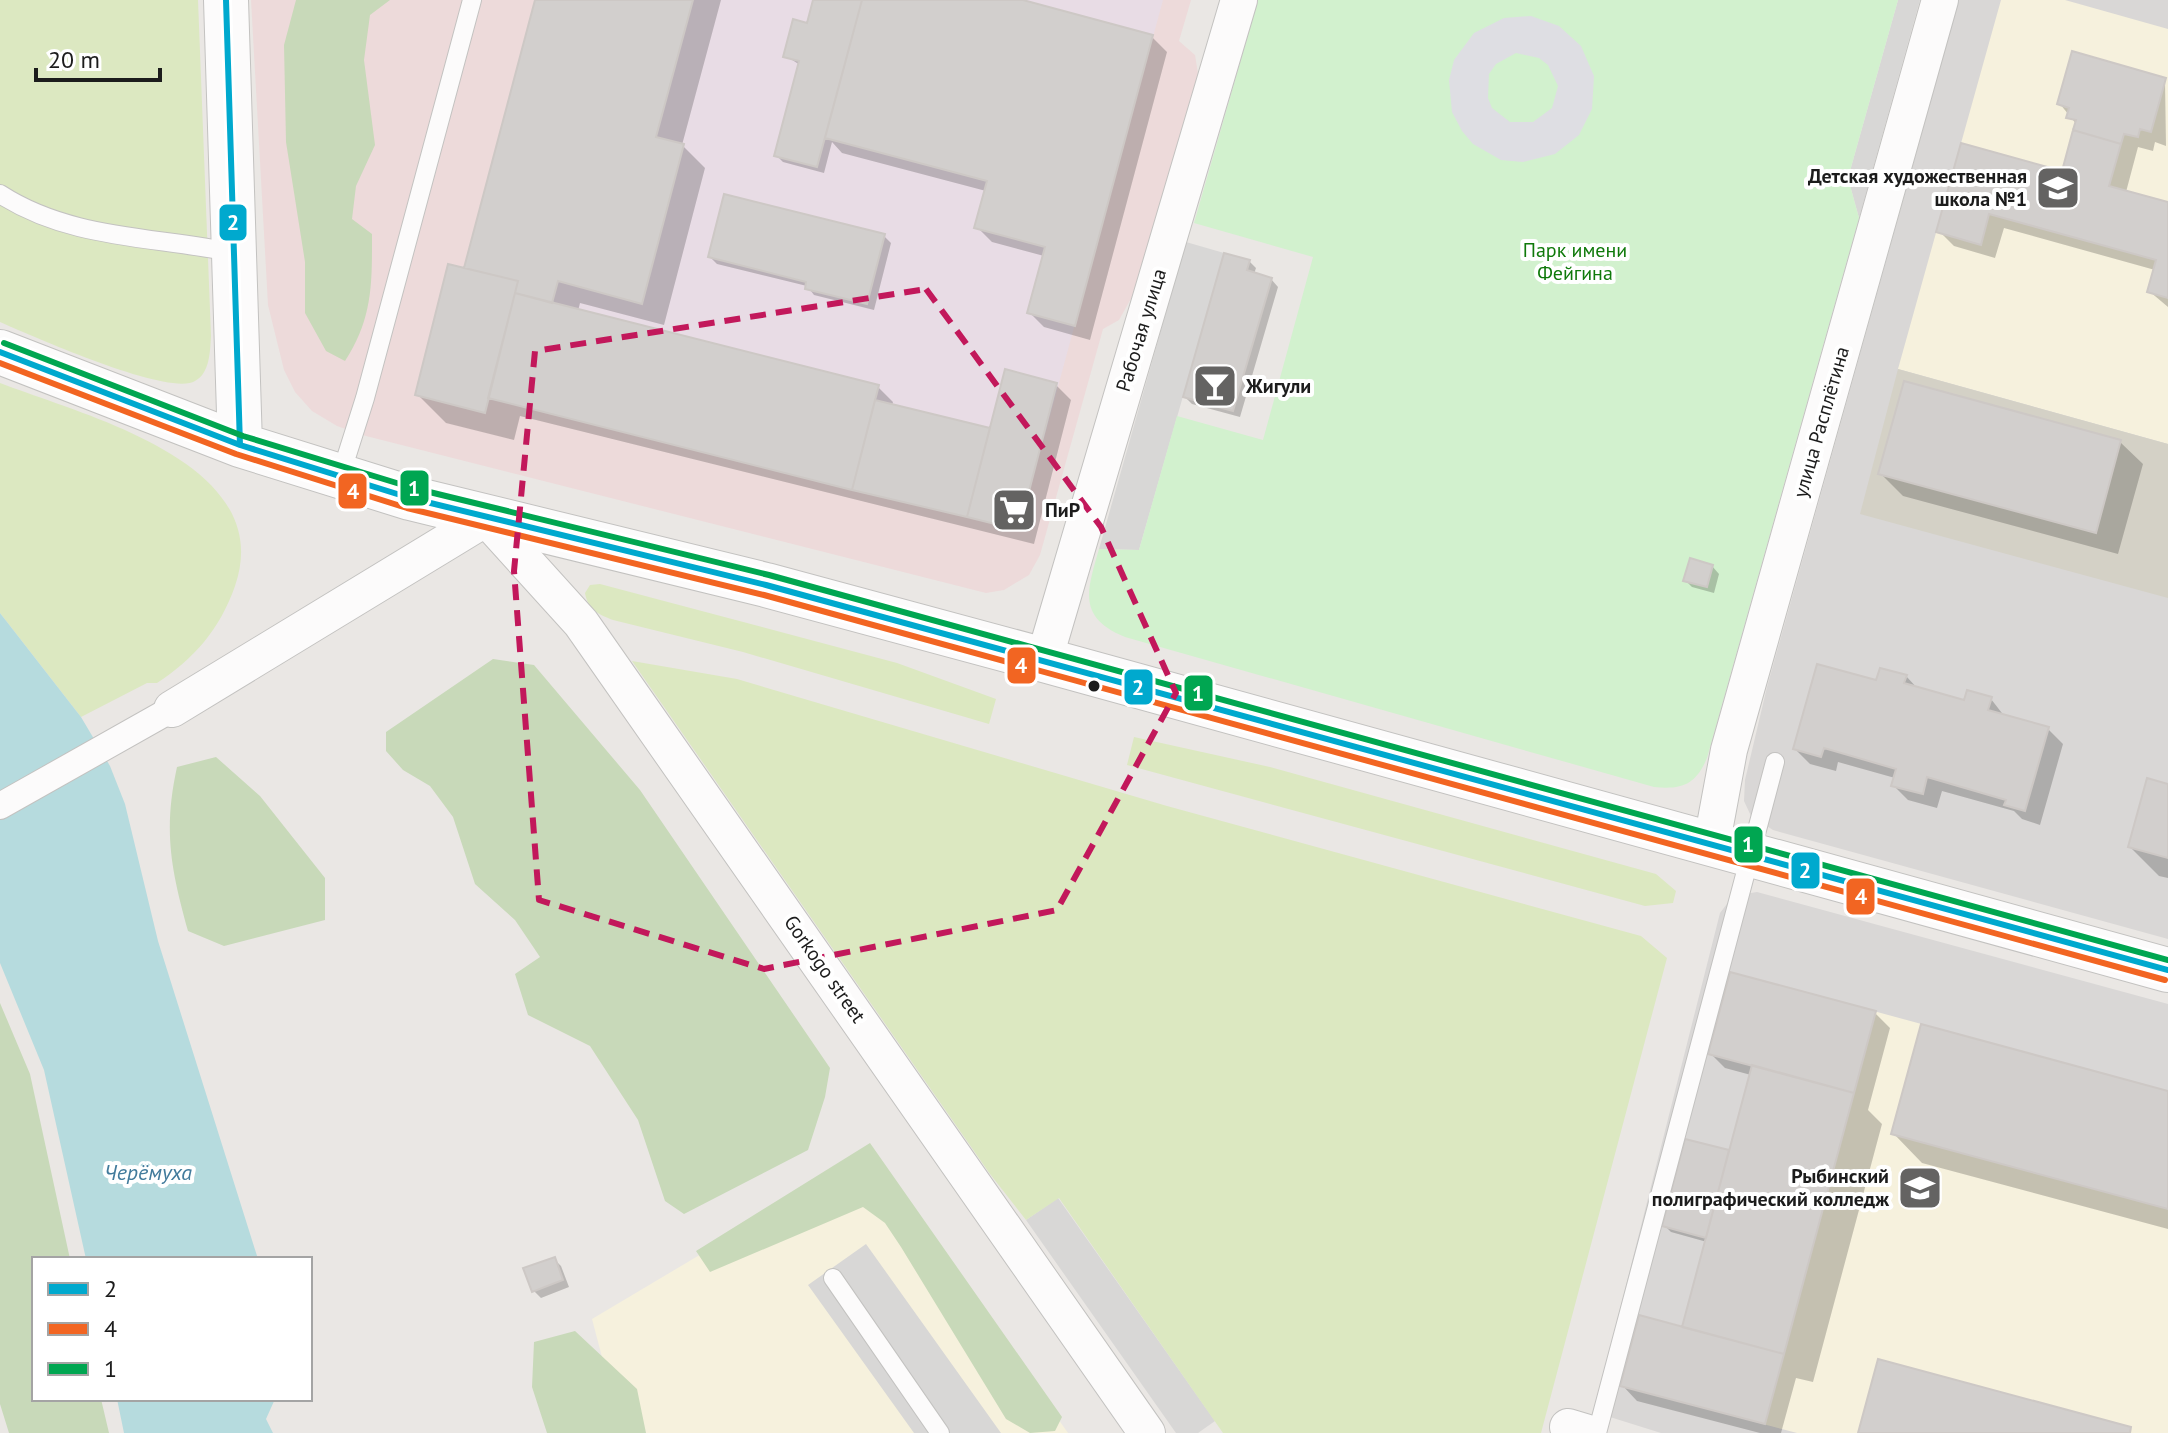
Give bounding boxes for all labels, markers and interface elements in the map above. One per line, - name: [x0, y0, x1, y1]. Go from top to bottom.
- scale bar: [36, 32, 160, 82]
- text: 20 m: [48, 44, 100, 75]
- place label: Детская художественная школа №1: [1808, 163, 2027, 212]
- school or university icon: Детская художественная школа №1: [2034, 164, 2082, 212]
- line badge: 2: [218, 203, 248, 242]
- text: 2: [227, 208, 239, 236]
- park label: Парк имени Фейгина: [1523, 237, 1627, 286]
- street label: Рабочая улица: [1110, 265, 1172, 395]
- street label: улица Расплётина: [1787, 343, 1855, 501]
- bar icon: Жигули: [1191, 362, 1239, 410]
- place label: Жигули: [1245, 373, 1311, 399]
- line badge: 1: [399, 469, 430, 507]
- line badge: 4: [337, 472, 368, 510]
- text: 1: [408, 474, 420, 502]
- text: 4: [347, 477, 360, 505]
- supermarket icon: ПиР: [990, 486, 1038, 534]
- place label: ПиР: [1045, 497, 1080, 523]
- line badge: 4: [1006, 646, 1037, 685]
- text: 4: [1015, 651, 1028, 679]
- line badge: 2: [1123, 668, 1154, 706]
- text: 2: [1132, 673, 1144, 701]
- line badge: 1: [1183, 674, 1214, 712]
- unlabelled marker: [1086, 678, 1102, 694]
- text: 1: [1192, 679, 1204, 707]
- line badge: 1: [1733, 825, 1764, 864]
- text: 1: [1742, 830, 1754, 858]
- line badge: 2: [1790, 851, 1821, 890]
- text: 2: [1799, 856, 1811, 884]
- line badge: 4: [1845, 877, 1876, 916]
- text: 4: [1855, 882, 1868, 910]
- street label: Gorkogo street: [778, 910, 872, 1028]
- water label: Черёмуха: [104, 1158, 192, 1186]
- place label: Рыбинский полиграфический колледж: [1652, 1163, 1889, 1212]
- school or university icon: Рыбинский полиграфический колледж: [1896, 1164, 1944, 1212]
- legend: [32, 1257, 312, 1401]
- text: 2: [104, 1273, 117, 1304]
- text: 4: [104, 1313, 117, 1344]
- text: 1: [104, 1353, 117, 1384]

